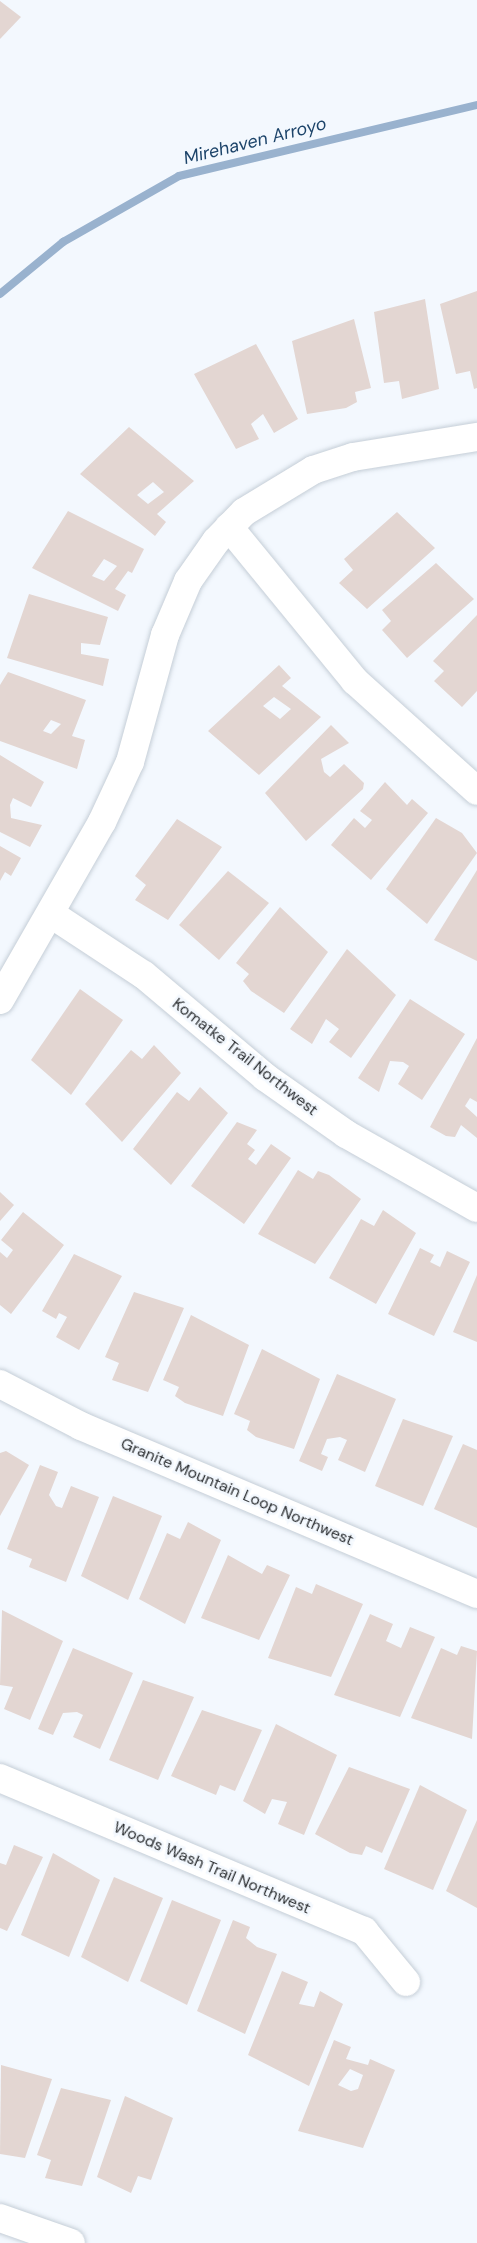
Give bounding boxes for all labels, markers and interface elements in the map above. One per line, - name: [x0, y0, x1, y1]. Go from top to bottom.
- water label: Mirehaven Arroyo: [181, 113, 329, 169]
- street label: Komatke Trail Northwest: [168, 994, 322, 1120]
- street label: Granite Mountain Loop Northwest: [118, 1434, 356, 1550]
- street label: Woods Wash Trail Northwest: [111, 1818, 313, 1918]

